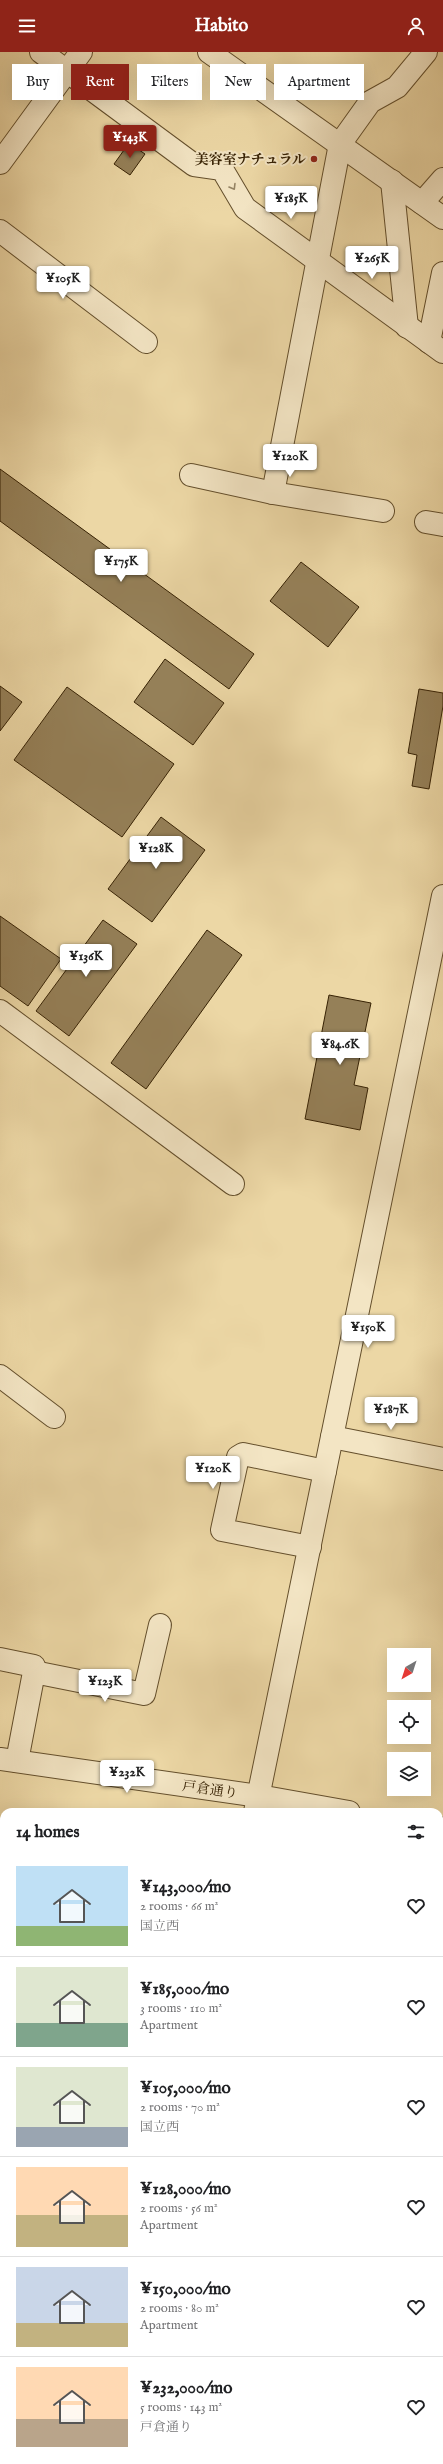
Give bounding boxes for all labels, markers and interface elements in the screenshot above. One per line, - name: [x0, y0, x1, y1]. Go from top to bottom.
- icon: menu: [16, 15, 38, 37]
- text: Habito: [195, 15, 248, 38]
- icon: person: [405, 15, 427, 37]
- chip: Buy: [12, 64, 63, 100]
- chip: Rent: [71, 64, 129, 100]
- chip: Filters: [137, 64, 202, 100]
- chip: New: [210, 64, 266, 100]
- chip: Apartment: [274, 64, 364, 100]
- pin: ¥143K: [102, 125, 158, 159]
- text: ¥143K: [113, 129, 147, 146]
- place label: 美容室ナチュラル: [195, 151, 306, 169]
- marker: 美容室ナチュラル: [309, 154, 319, 164]
- one-way arrow: [229, 183, 236, 190]
- pin: ¥185K: [263, 186, 319, 220]
- text: ¥185K: [274, 190, 308, 207]
- pin: ¥265K: [344, 246, 400, 280]
- text: ¥265K: [354, 250, 390, 267]
- pin: ¥105K: [35, 266, 91, 300]
- text: ¥105K: [46, 270, 80, 287]
- pin: ¥120K: [262, 444, 318, 478]
- text: ¥120K: [272, 448, 308, 465]
- pin: ¥175K: [93, 549, 149, 583]
- text: ¥175K: [104, 553, 138, 570]
- pin: ¥128K: [128, 836, 184, 870]
- text: ¥128K: [139, 840, 173, 857]
- pin: ¥136K: [58, 944, 114, 978]
- text: ¥136K: [69, 948, 103, 965]
- pin: ¥84.6K: [307, 1032, 373, 1066]
- text: ¥84.6K: [321, 1036, 359, 1053]
- pin: ¥150K: [340, 1315, 396, 1349]
- text: ¥150K: [351, 1319, 385, 1336]
- pin: ¥187K: [363, 1397, 419, 1431]
- text: ¥187K: [374, 1401, 408, 1418]
- pin: ¥120K: [185, 1456, 241, 1490]
- text: ¥120K: [195, 1460, 231, 1477]
- north arrow: [387, 1648, 431, 1692]
- map controls: [387, 1648, 431, 1796]
- pin: ¥123K: [77, 1669, 133, 1703]
- text: ¥123K: [88, 1673, 122, 1690]
- button: locate: [387, 1700, 431, 1744]
- button: layers: [387, 1752, 431, 1796]
- pin: ¥232K: [99, 1760, 155, 1794]
- text: ¥232K: [109, 1764, 145, 1781]
- street label: 戸倉通り: [181, 1777, 239, 1803]
- icon: filters: [405, 1821, 427, 1843]
- text: 14 homes: [16, 1822, 79, 1843]
- text: ¥143,000/mo: [140, 1877, 231, 1898]
- icon: home: [48, 1882, 96, 1930]
- icon: heart: [405, 1895, 427, 1917]
- text: 2 rooms · 66 m²: [140, 1898, 218, 1915]
- text: 国立西: [140, 1918, 179, 1935]
- text: ¥185,000/mo: [140, 1979, 229, 2000]
- icon: home: [48, 1983, 96, 2031]
- icon: heart: [405, 1996, 427, 2018]
- text: 3 rooms · 110 m²: [140, 2000, 222, 2017]
- text: Apartment: [140, 2017, 198, 2034]
- text: ¥105,000/mo: [140, 2078, 231, 2099]
- icon: home: [48, 2083, 96, 2131]
- icon: heart: [405, 2096, 427, 2118]
- text: 2 rooms · 70 m²: [140, 2099, 220, 2116]
- text: 国立西: [140, 2119, 179, 2136]
- text: ¥128,000/mo: [140, 2179, 231, 2200]
- icon: home: [48, 2183, 96, 2231]
- icon: heart: [405, 2196, 427, 2218]
- text: 2 rooms · 56 m²: [140, 2200, 218, 2217]
- text: Apartment: [140, 2217, 198, 2234]
- text: ¥150,000/mo: [140, 2279, 231, 2300]
- icon: home: [48, 2283, 96, 2331]
- icon: heart: [405, 2296, 427, 2318]
- text: 2 rooms · 80 m²: [140, 2300, 219, 2317]
- text: Apartment: [140, 2317, 198, 2334]
- text: ¥232,000/mo: [140, 2378, 232, 2399]
- icon: home: [48, 2383, 96, 2431]
- icon: heart: [405, 2396, 427, 2418]
- text: 5 rooms · 143 m²: [140, 2399, 222, 2416]
- text: 戸倉通り: [140, 2419, 192, 2436]

